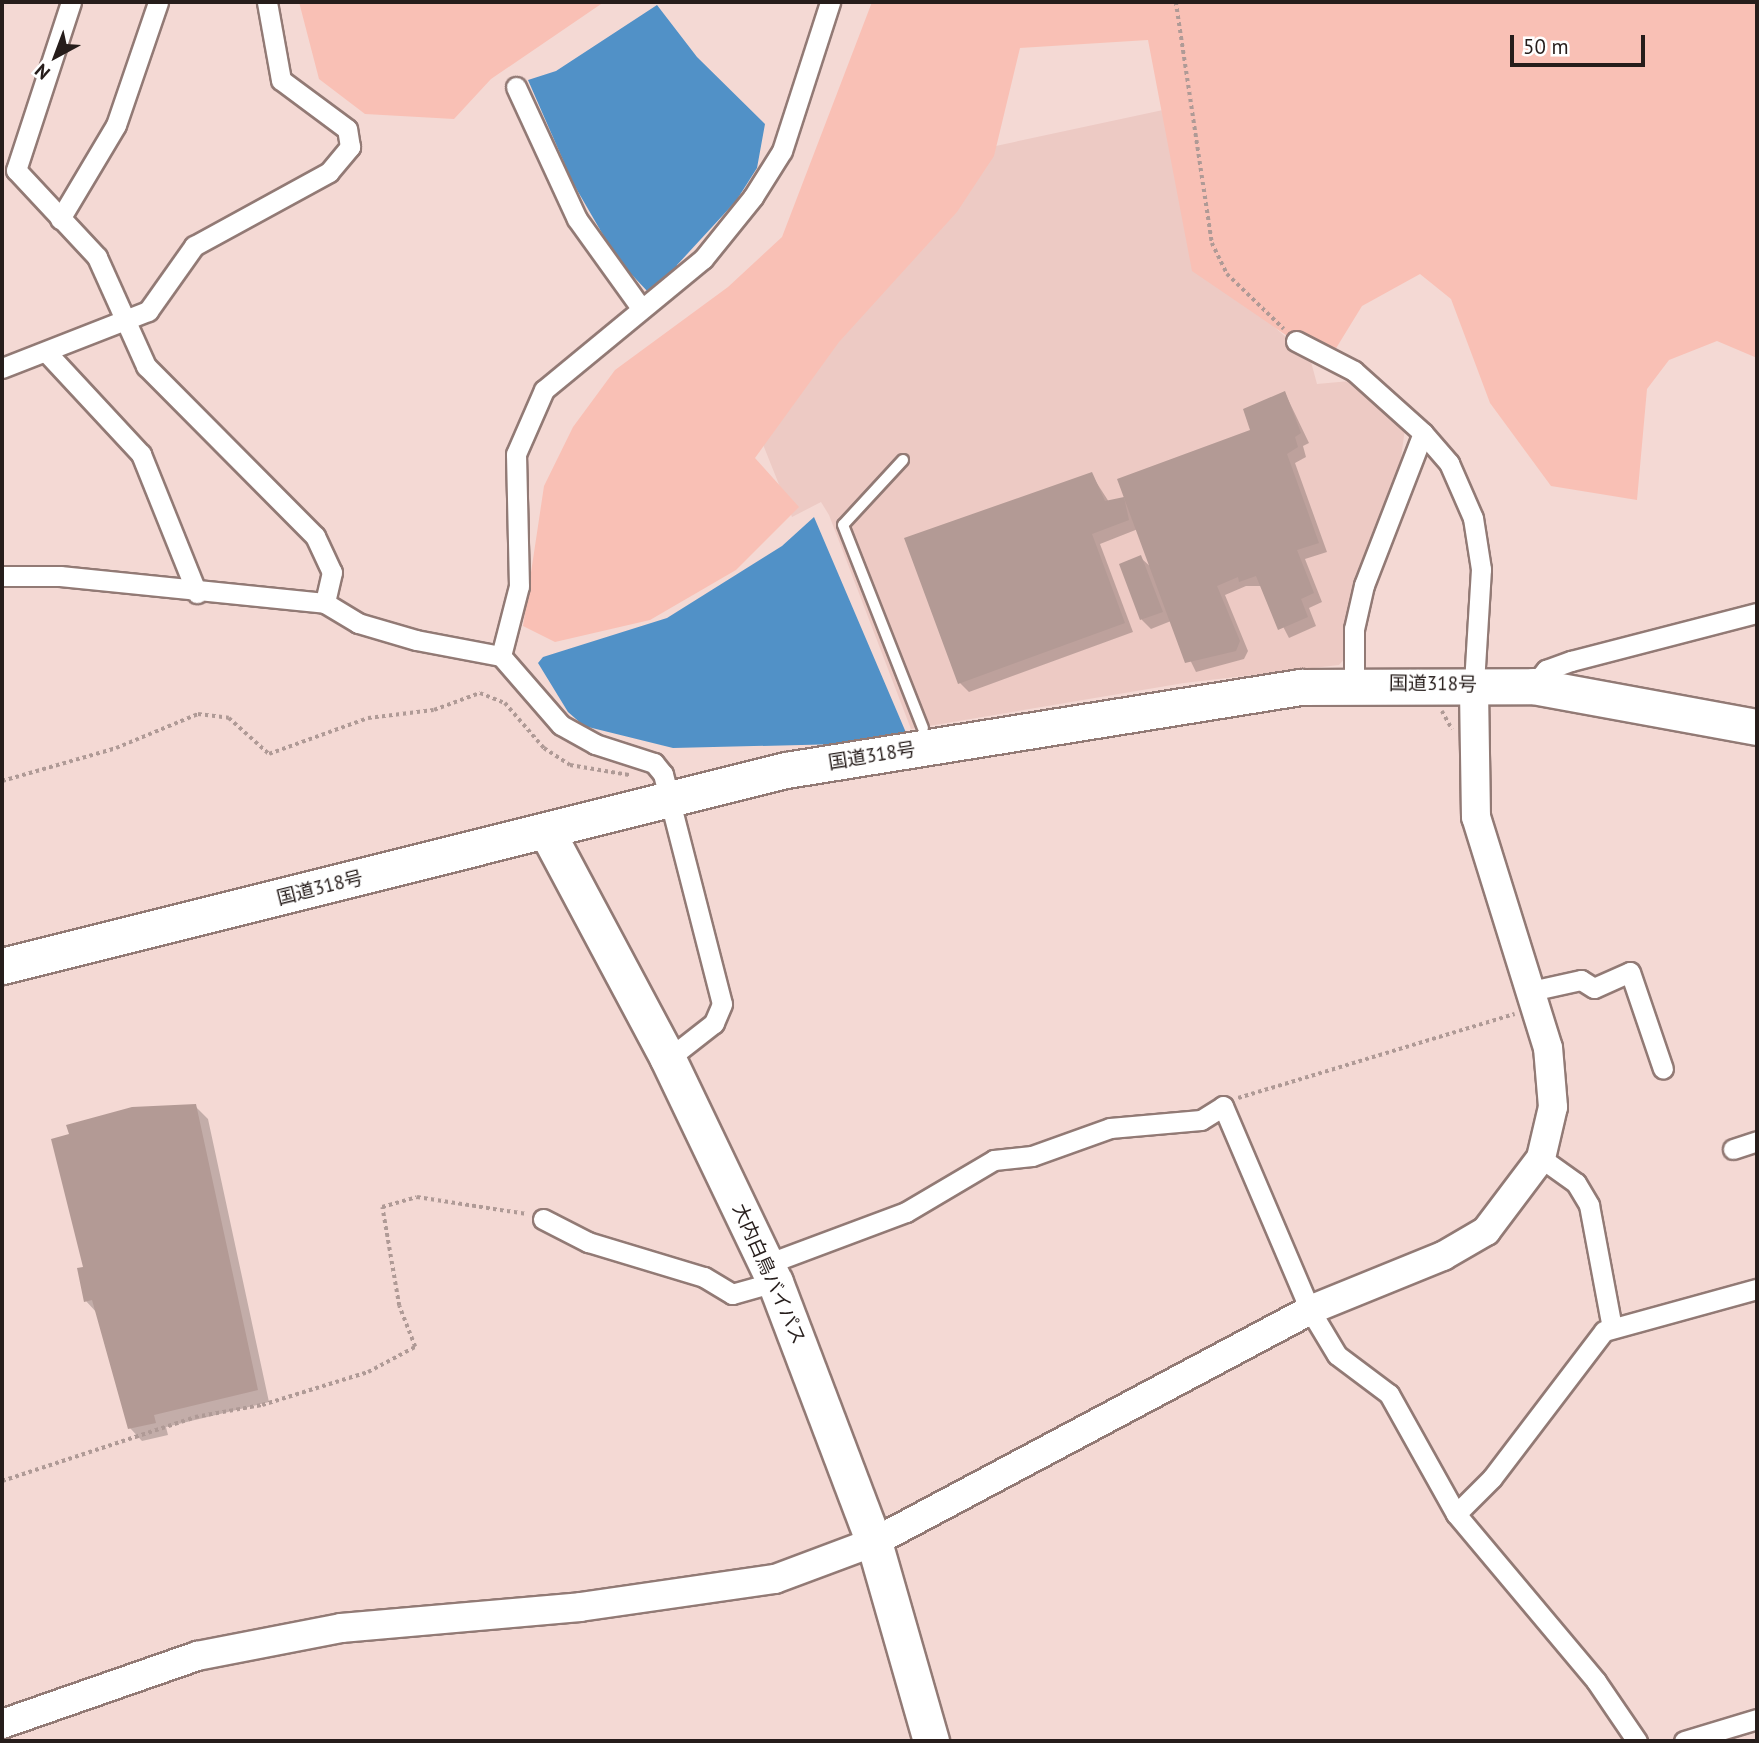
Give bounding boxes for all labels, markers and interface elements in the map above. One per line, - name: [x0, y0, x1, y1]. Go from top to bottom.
- north arrow: [21, 21, 91, 91]
- scale bar: [1514, 21, 1649, 65]
- text: 50 m: [1523, 33, 1569, 60]
- text: N: [30, 59, 55, 85]
- street label: 国道318号: [1389, 672, 1477, 696]
- street label: 国道318号: [827, 738, 917, 774]
- street label: 国道318号: [275, 866, 365, 910]
- street label: 大内白鳥バイパス: [728, 1200, 810, 1348]

